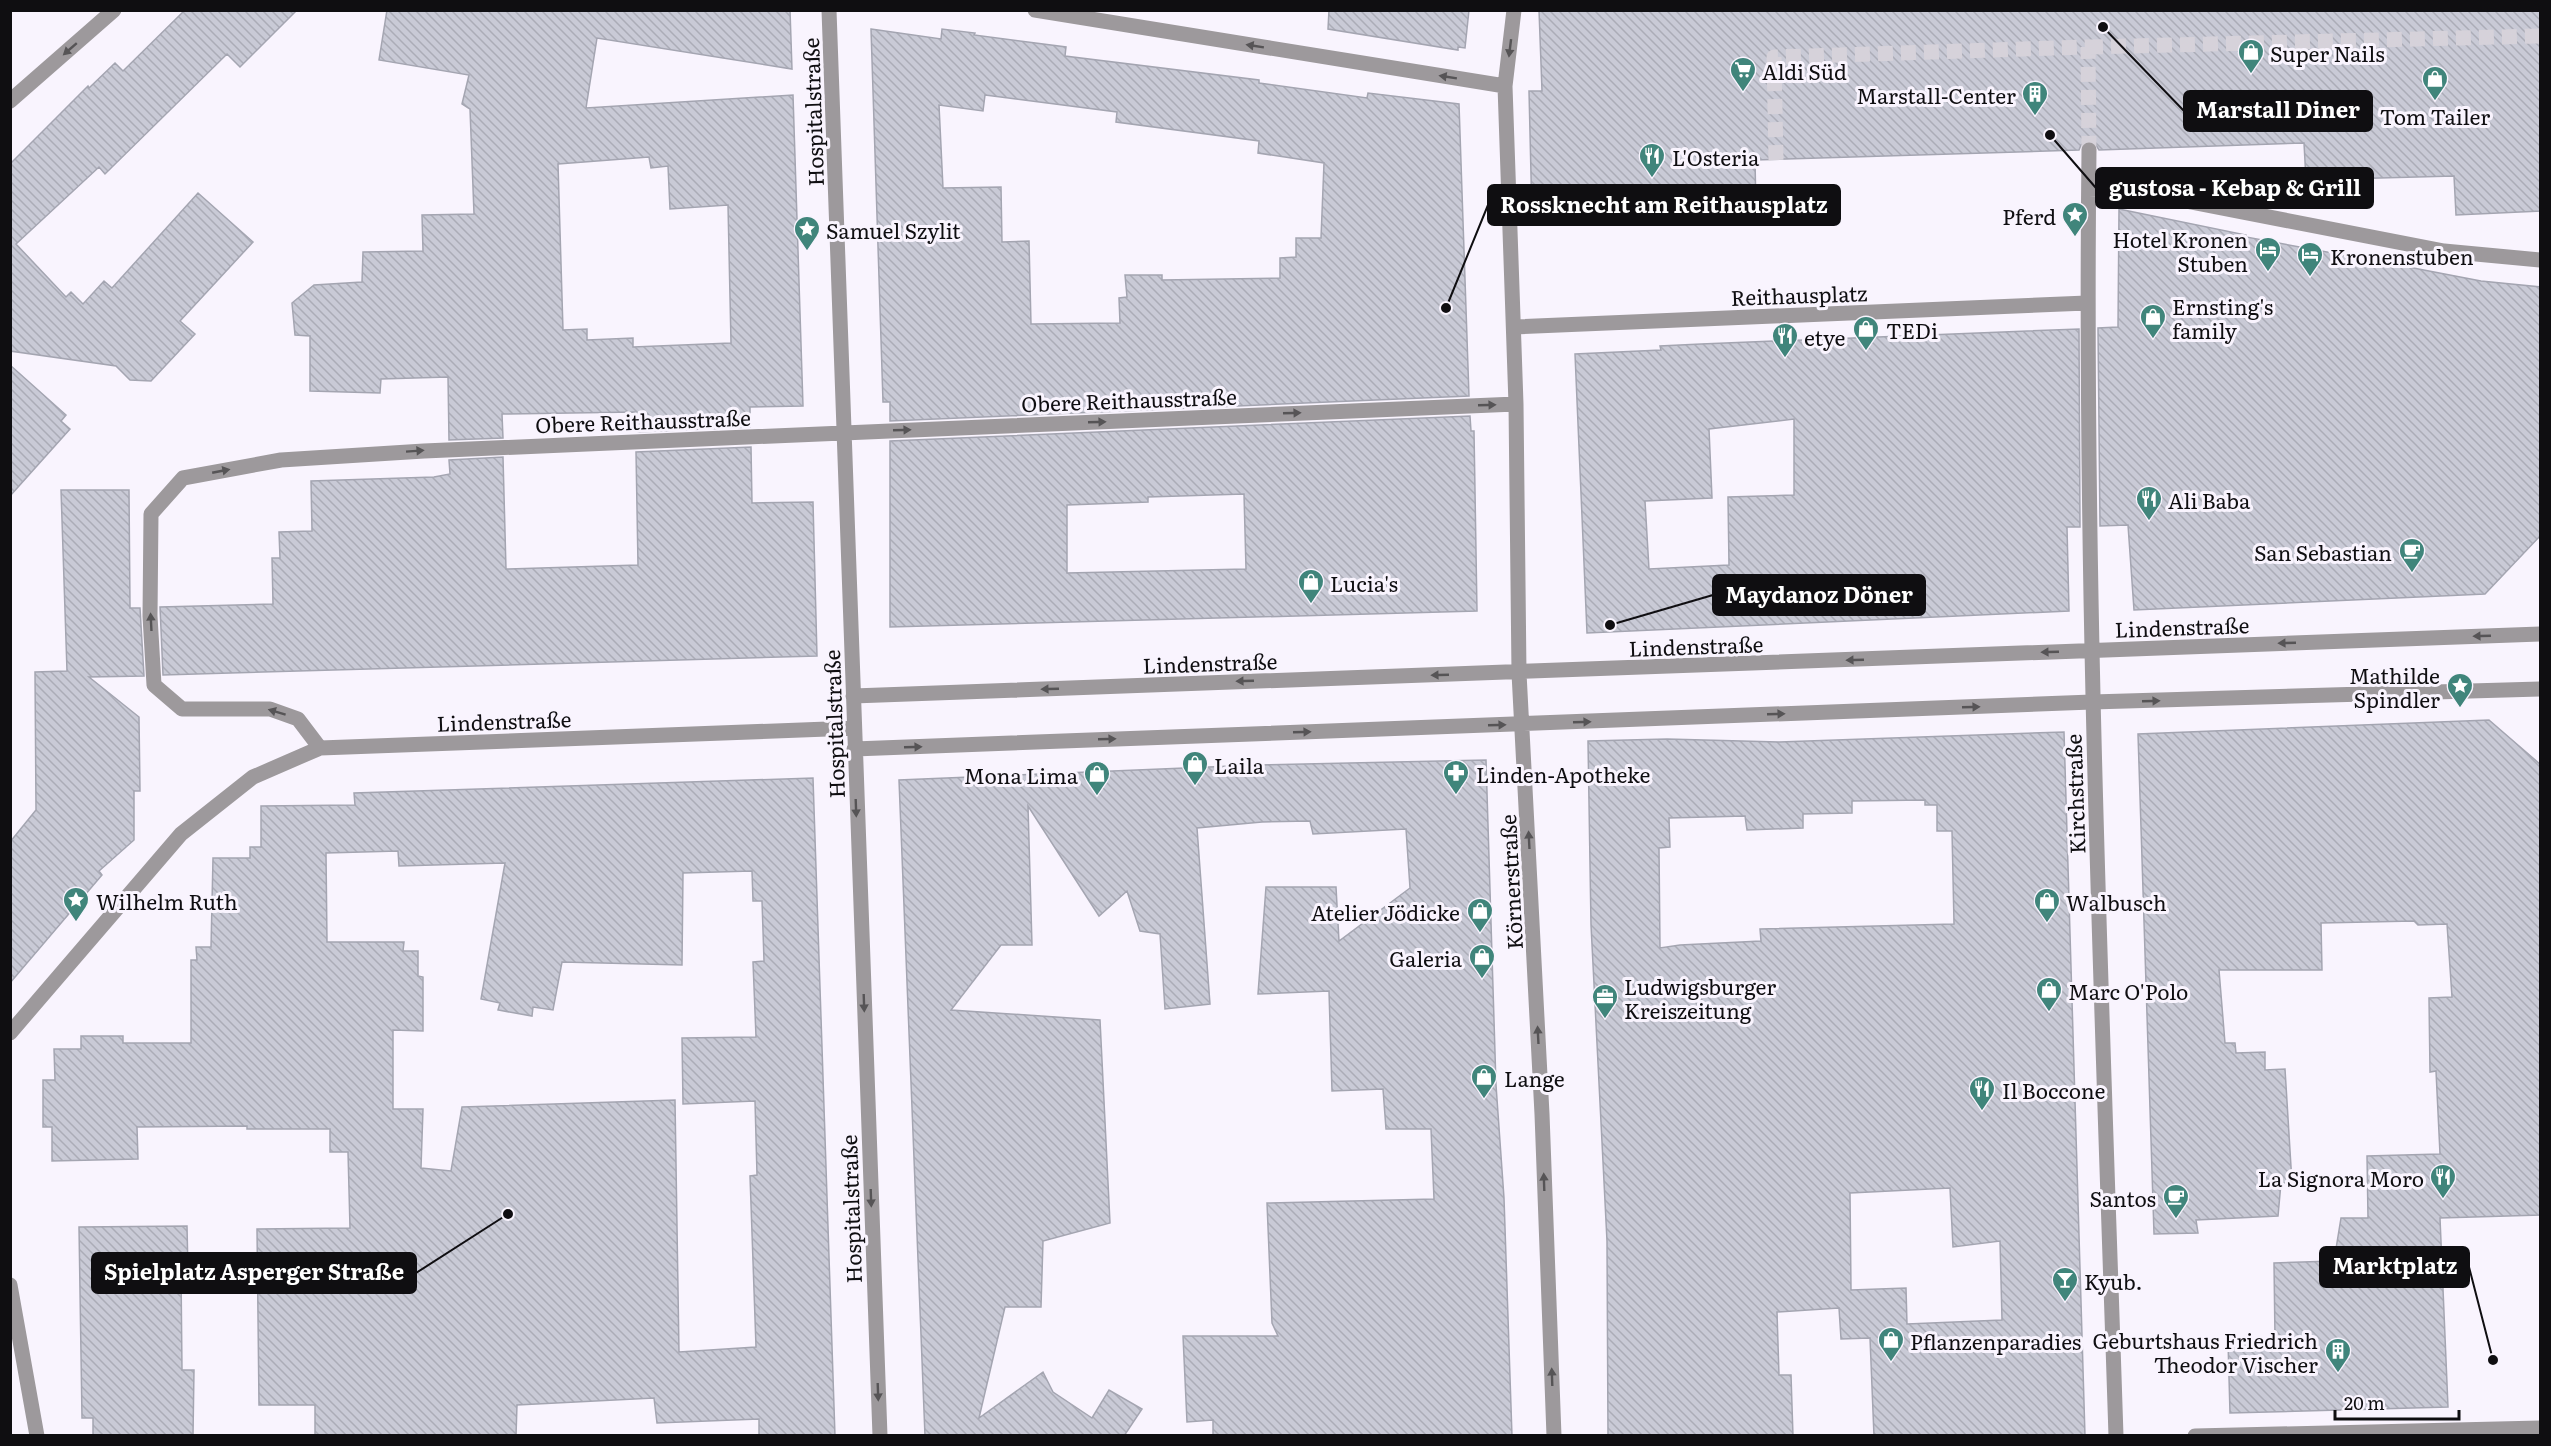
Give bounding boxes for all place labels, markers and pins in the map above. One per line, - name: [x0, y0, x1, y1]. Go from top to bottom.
- shop icon: Super Nails: [2236, 37, 2266, 75]
- place label: Super Nails: [2270, 37, 2385, 68]
- supermarket icon: Aldi Süd: [1728, 55, 1758, 93]
- place label: Aldi Süd: [1762, 55, 1847, 86]
- shop icon: Tom Tailer: [2420, 64, 2450, 102]
- place label: Marstall-Center: [1856, 79, 2016, 110]
- building icon: Marstall-Center: [2020, 79, 2050, 117]
- callout: Marstall Diner: [2184, 91, 2372, 131]
- place label: Tom Tailer: [2380, 100, 2490, 131]
- restaurant icon: L'Osteria: [1637, 141, 1667, 179]
- place label: L'Osteria: [1672, 141, 1760, 172]
- callout: gustosa - Kebap & Grill: [2096, 168, 2373, 208]
- callout: Rossknecht am Reithausplatz: [1488, 185, 1840, 225]
- place label: Pferd: [2002, 200, 2056, 231]
- place icon: Pferd: [2060, 200, 2090, 238]
- place icon: Samuel Szylit: [792, 214, 822, 252]
- place label: Samuel Szylit: [826, 214, 961, 245]
- place label: Hotel Kronen Stuben: [2112, 223, 2248, 278]
- hotel icon: Hotel Kronen Stuben: [2253, 235, 2283, 273]
- hotel icon: Kronenstuben: [2295, 240, 2325, 278]
- place label: Kronenstuben: [2330, 240, 2474, 271]
- place label: Ernsting's family: [2172, 290, 2273, 345]
- shop icon: Ernsting's family: [2138, 302, 2168, 340]
- shop icon: TEDi: [1851, 314, 1881, 352]
- place label: TEDi: [1886, 314, 1938, 345]
- restaurant icon: etye: [1770, 321, 1800, 359]
- place label: etye: [1804, 321, 1846, 352]
- restaurant icon: Ali Baba: [2134, 484, 2164, 522]
- place label: Ali Baba: [2168, 484, 2251, 515]
- place label: San Sebastian: [2254, 536, 2392, 567]
- cafe icon: San Sebastian: [2397, 536, 2427, 574]
- shop icon: Lucia's: [1296, 567, 1326, 605]
- place label: Lucia's: [1330, 567, 1398, 598]
- callout: Maydanoz Döner: [1713, 575, 1925, 615]
- place label: Mathilde Spindler: [2349, 659, 2440, 714]
- place icon: Mathilde Spindler: [2445, 671, 2475, 709]
- shop icon: Laila: [1180, 749, 1210, 787]
- place label: Laila: [1214, 749, 1265, 780]
- pharmacy icon: Linden-Apotheke: [1441, 758, 1471, 796]
- place label: Linden-Apotheke: [1476, 758, 1651, 789]
- place label: Mona Lima: [964, 759, 1079, 790]
- shop icon: Mona Lima: [1082, 759, 1112, 797]
- place icon: Wilhelm Ruth: [61, 885, 91, 923]
- place label: Wilhelm Ruth: [96, 885, 238, 916]
- shop icon: Walbusch: [2032, 886, 2062, 924]
- place label: Walbusch: [2066, 886, 2167, 917]
- place label: Atelier Jödicke: [1311, 896, 1460, 927]
- shop icon: Atelier Jödicke: [1465, 896, 1495, 934]
- place label: Galeria: [1389, 942, 1463, 973]
- shop icon: Galeria: [1467, 942, 1497, 980]
- place label: Ludwigsburger Kreiszeitung: [1624, 970, 1776, 1025]
- shop icon: Marc O'Polo: [2034, 975, 2064, 1013]
- place label: Marc O'Polo: [2068, 975, 2188, 1006]
- office icon: Ludwigsburger Kreiszeitung: [1590, 982, 1620, 1020]
- shop icon: Lange: [1469, 1062, 1499, 1100]
- place label: Lange: [1504, 1062, 1565, 1093]
- restaurant icon: Il Boccone: [1967, 1074, 1997, 1112]
- place label: Il Boccone: [2002, 1074, 2106, 1105]
- place label: La Signora Moro: [2258, 1162, 2424, 1193]
- restaurant icon: La Signora Moro: [2428, 1162, 2458, 1200]
- place label: Santos: [2089, 1182, 2156, 1213]
- cafe icon: Santos: [2161, 1182, 2191, 1220]
- callout: Marktplatz: [2320, 1247, 2469, 1287]
- callout: Spielplatz Asperger Straße: [92, 1253, 416, 1293]
- bar icon: Kyub.: [2050, 1265, 2080, 1303]
- place label: Kyub.: [2084, 1265, 2142, 1296]
- place label: Geburtshaus Friedrich Theodor Vischer: [2093, 1324, 2318, 1379]
- shop icon: Pflanzenparadies: [1876, 1325, 1906, 1363]
- place label: Pflanzenparadies: [1910, 1325, 2081, 1356]
- building icon: Geburtshaus Friedrich Theodor Vischer: [2323, 1336, 2353, 1374]

